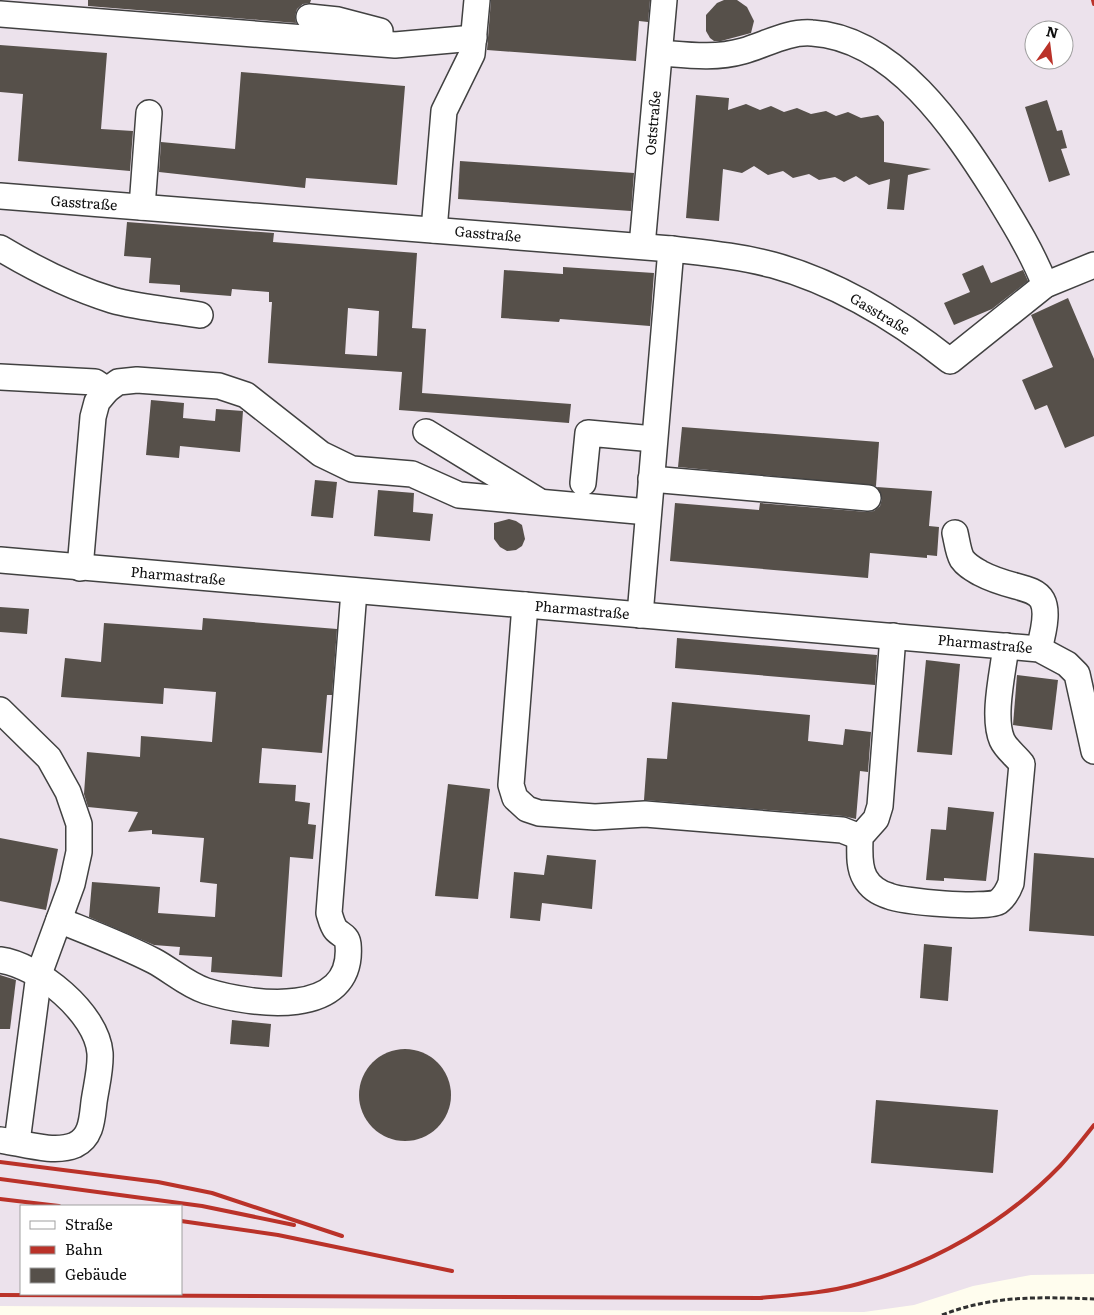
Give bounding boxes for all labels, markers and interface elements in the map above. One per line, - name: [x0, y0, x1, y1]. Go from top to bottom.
- north arrow: [1024, 20, 1074, 70]
- text: N: [1044, 20, 1061, 43]
- street label: Oststraße: [639, 90, 665, 156]
- street label: Gasstraße: [50, 190, 118, 214]
- street label: Gasstraße: [454, 220, 522, 246]
- street label: Gasstraße: [847, 287, 914, 339]
- street label: Pharmastraße: [130, 561, 226, 589]
- street label: Pharmastraße: [534, 595, 630, 623]
- street label: Pharmastraße: [937, 629, 1033, 657]
- legend: [20, 1205, 182, 1295]
- text: Straße: [65, 1212, 113, 1235]
- text: Bahn: [65, 1237, 103, 1260]
- text: Gebäude: [65, 1262, 127, 1285]

